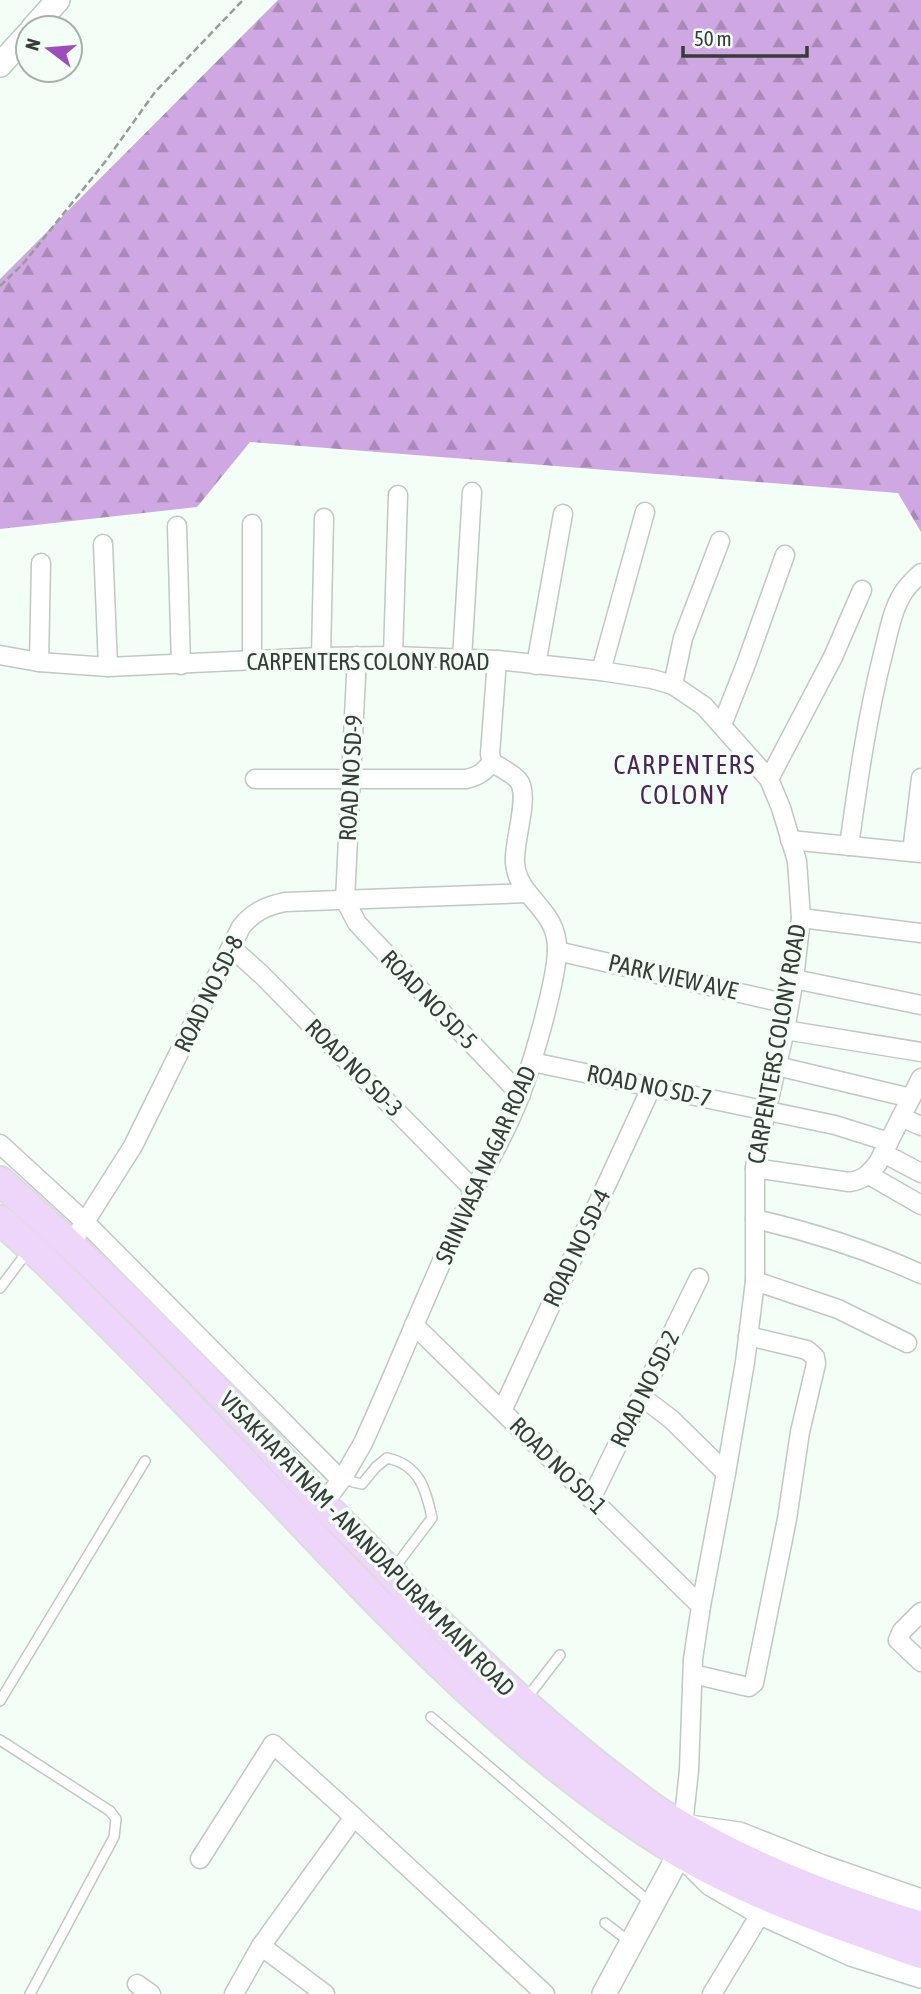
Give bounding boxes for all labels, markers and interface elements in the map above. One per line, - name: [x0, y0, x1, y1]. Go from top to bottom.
- north arrow: [14, 14, 84, 84]
- scale bar: [683, 14, 807, 58]
- text: 50 m: [694, 26, 732, 50]
- text: N: [21, 36, 45, 53]
- street label: CARPENTERS COLONY ROAD: [246, 648, 490, 675]
- street label: ROAD NO SD-9: [334, 714, 367, 842]
- district label: CARPENTERS COLONY: [613, 750, 757, 810]
- street label: CARPENTERS COLONY ROAD: [742, 922, 811, 1166]
- street label: ROAD NO SD-8: [169, 931, 248, 1057]
- street label: ROAD NO SD-5: [376, 945, 483, 1055]
- street label: PARK VIEW AVE: [606, 949, 740, 1004]
- street label: ROAD NO SD-3: [300, 1013, 409, 1122]
- street label: ROAD NO SD-7: [584, 1059, 714, 1112]
- street label: SRINIVASA NAGAR ROAD: [430, 1062, 541, 1268]
- street label: ROAD NO SD-4: [538, 1185, 616, 1311]
- street label: ROAD NO SD-2: [605, 1326, 684, 1452]
- street label: VISAKHAPATNAM - ANANDAPURAM MAIN ROAD: [214, 1386, 520, 1701]
- street label: ROAD NO SD-1: [504, 1412, 612, 1520]

